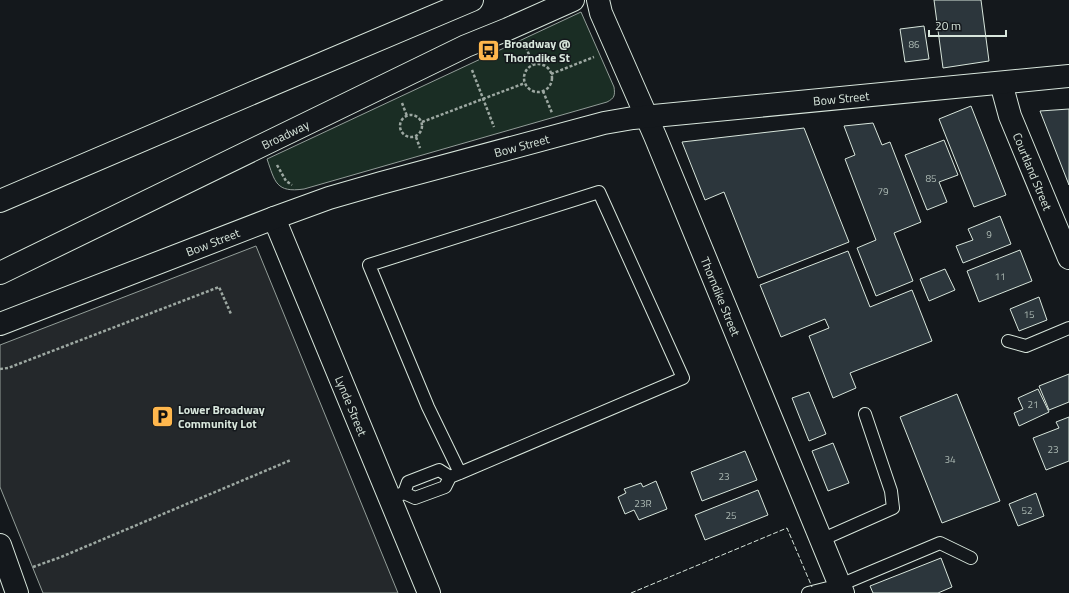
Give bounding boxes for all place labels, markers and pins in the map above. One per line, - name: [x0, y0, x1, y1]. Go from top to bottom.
- place label: Broadway @ Thorndike St: [504, 34, 571, 67]
- bus stop icon: Broadway @ Thorndike St: [475, 37, 501, 63]
- place label: Lower Broadway Community Lot: [178, 400, 265, 433]
- parking icon: Lower Broadway Community Lot: [150, 403, 176, 429]

